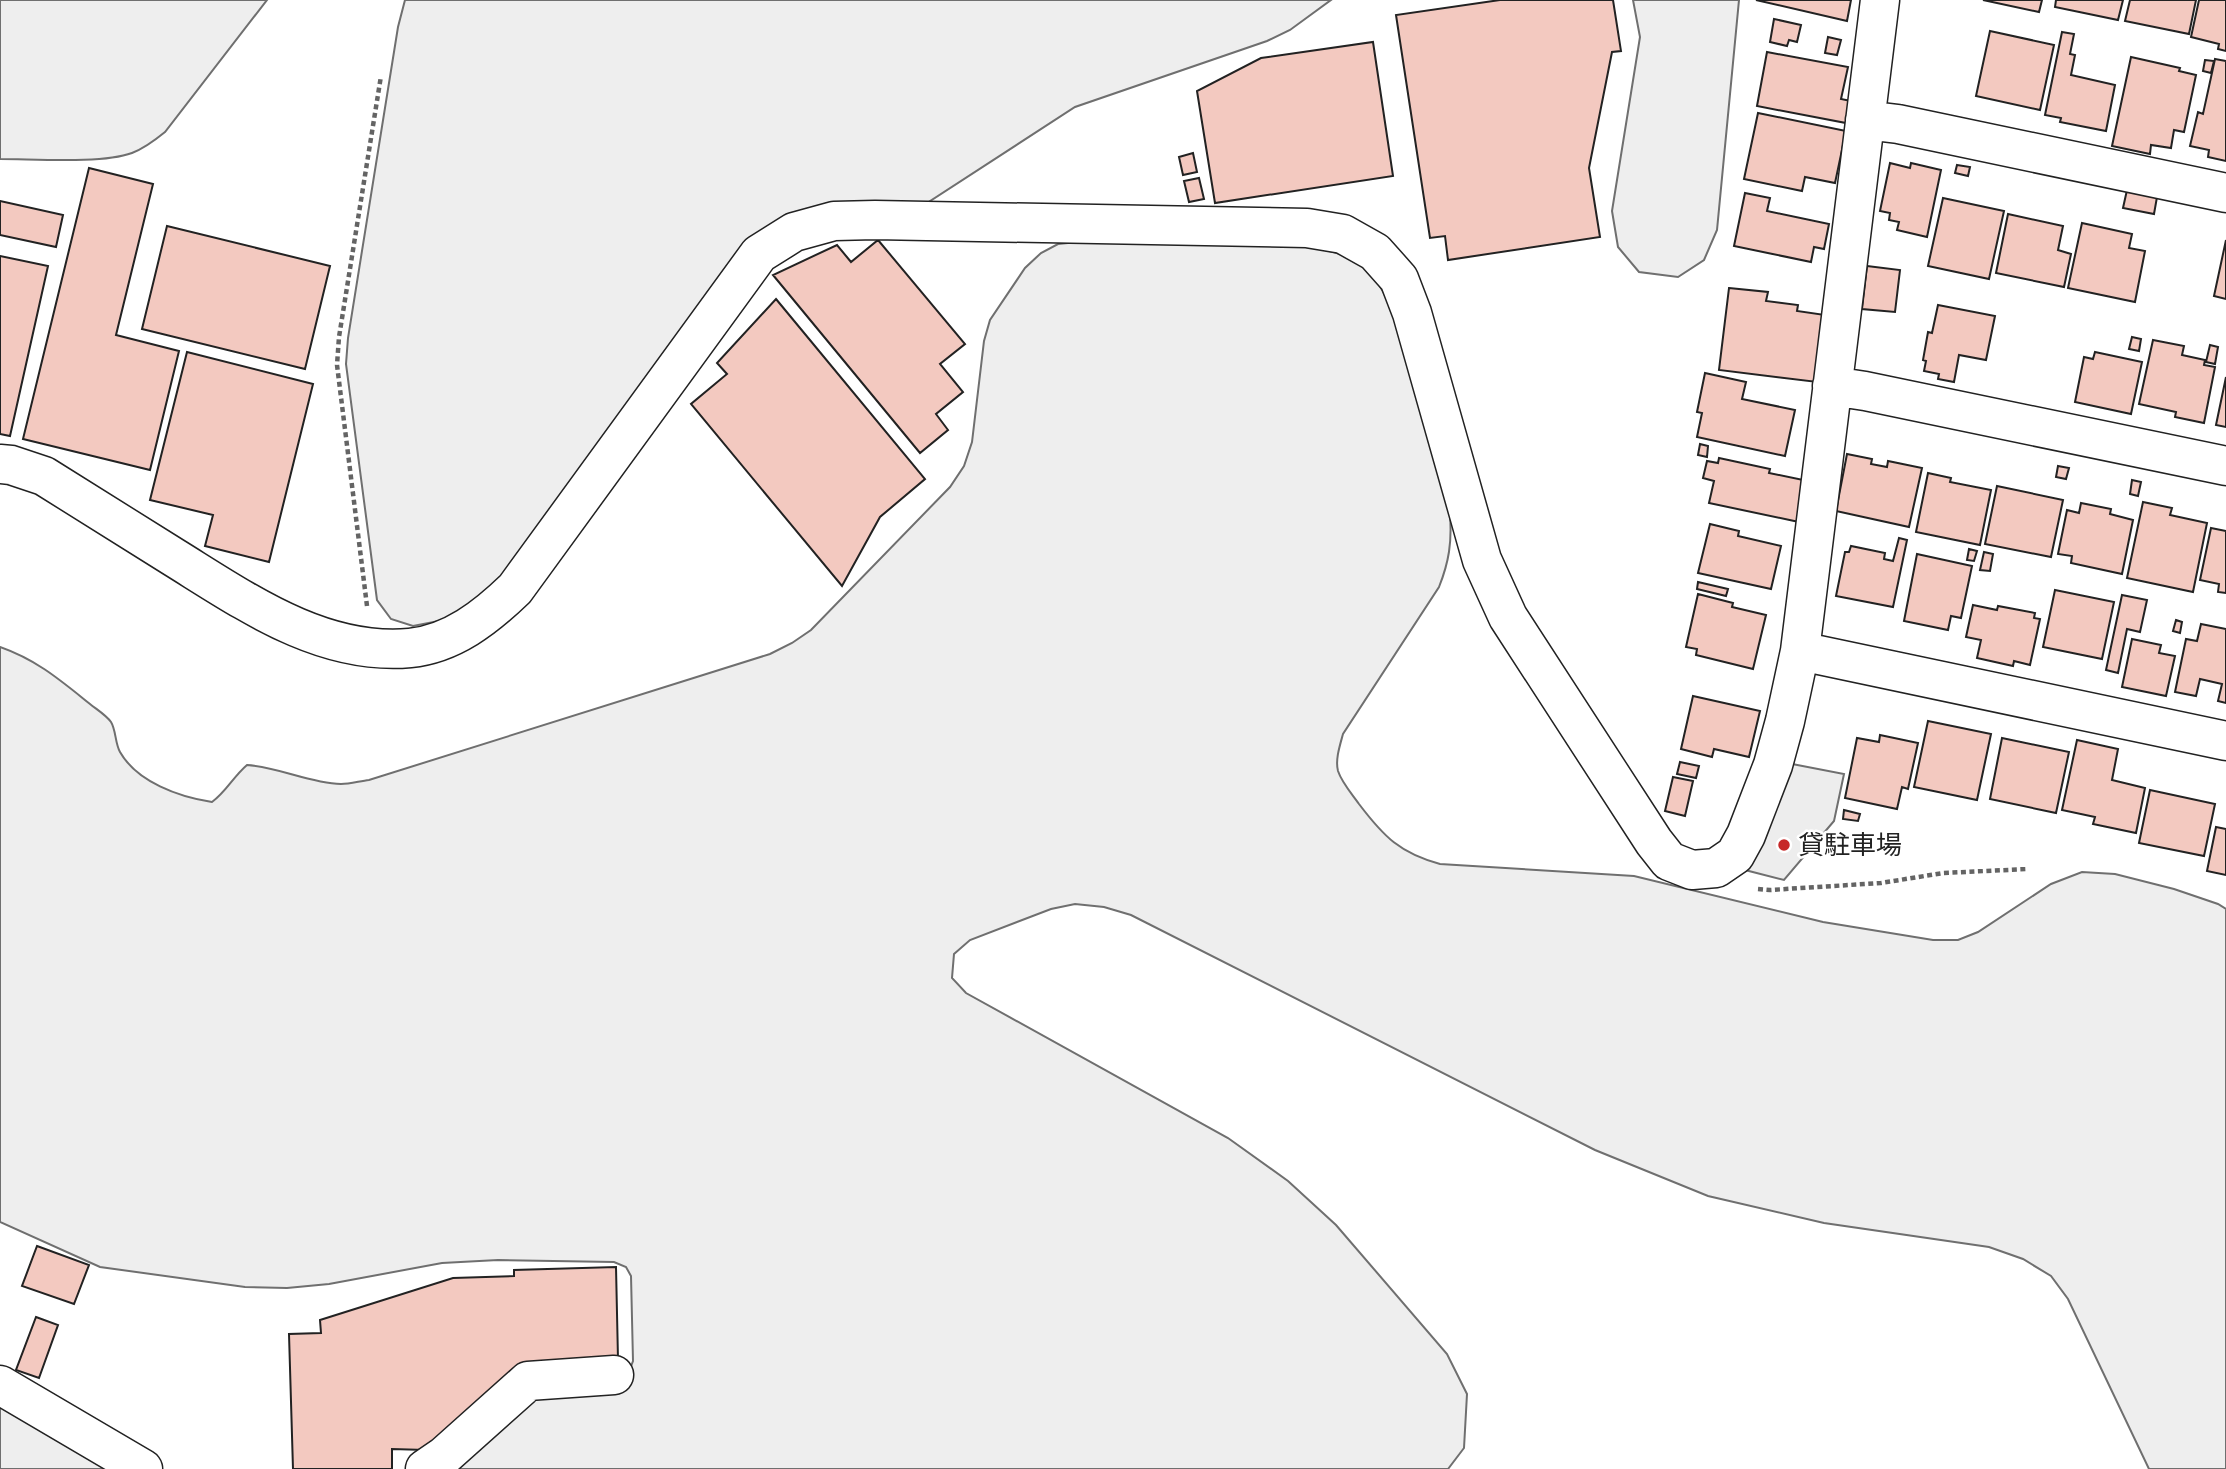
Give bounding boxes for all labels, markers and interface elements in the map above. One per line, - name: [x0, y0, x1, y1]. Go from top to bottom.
- place label: 貸駐車場: [1798, 828, 1902, 859]
- marker: 貸駐車場: [1776, 837, 1792, 853]

